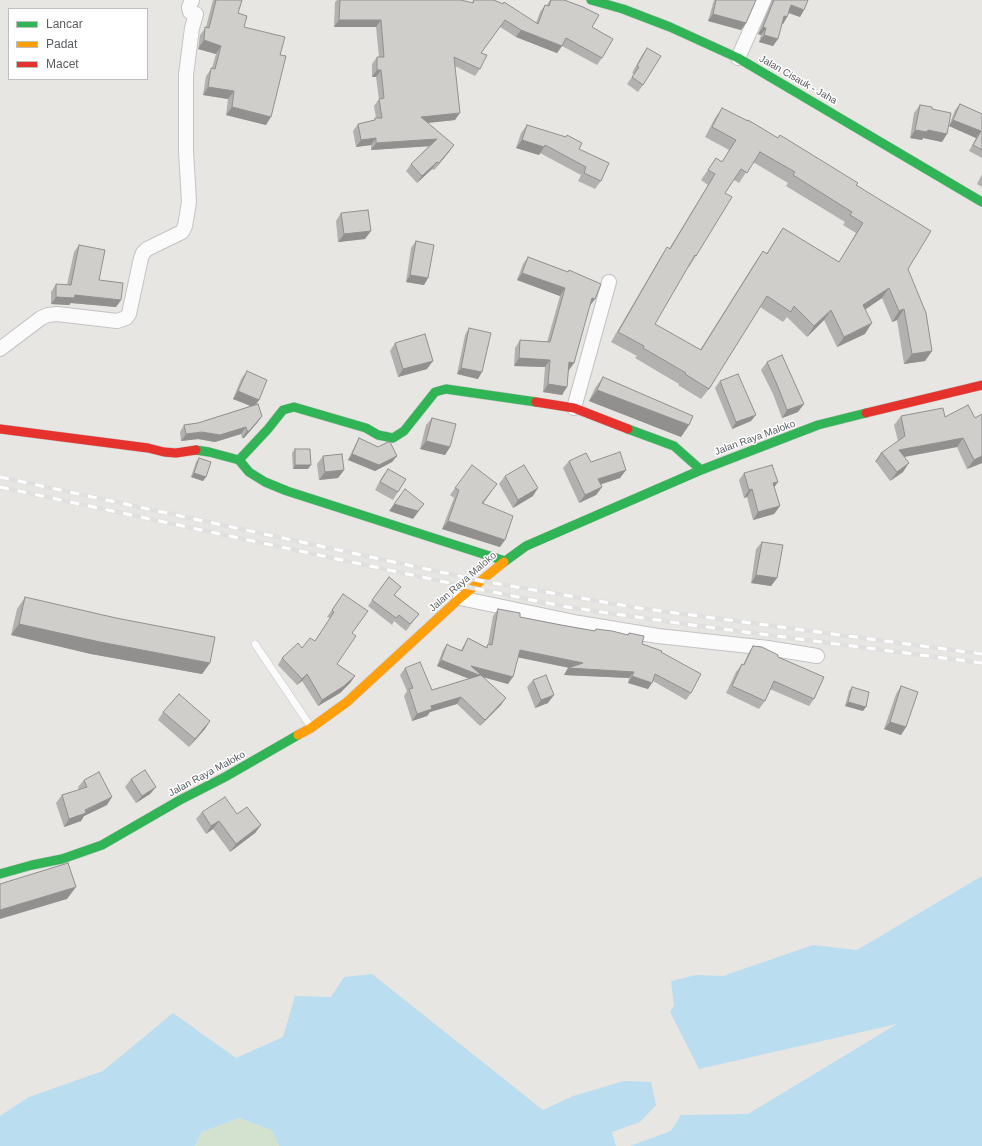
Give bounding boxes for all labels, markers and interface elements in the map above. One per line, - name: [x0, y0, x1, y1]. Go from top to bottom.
- legend: [8, 8, 148, 80]
- text: Lancar: [46, 17, 83, 31]
- text: Padat: [46, 37, 77, 51]
- street label: Jalan Cisauk - Jaha: [757, 53, 839, 107]
- text: Macet: [46, 57, 79, 71]
- street label: Jalan Raya Maloko: [713, 418, 797, 458]
- street label: Jalan Raya Maloko: [427, 550, 499, 614]
- street label: Jalan Raya Maloko: [167, 749, 247, 799]

